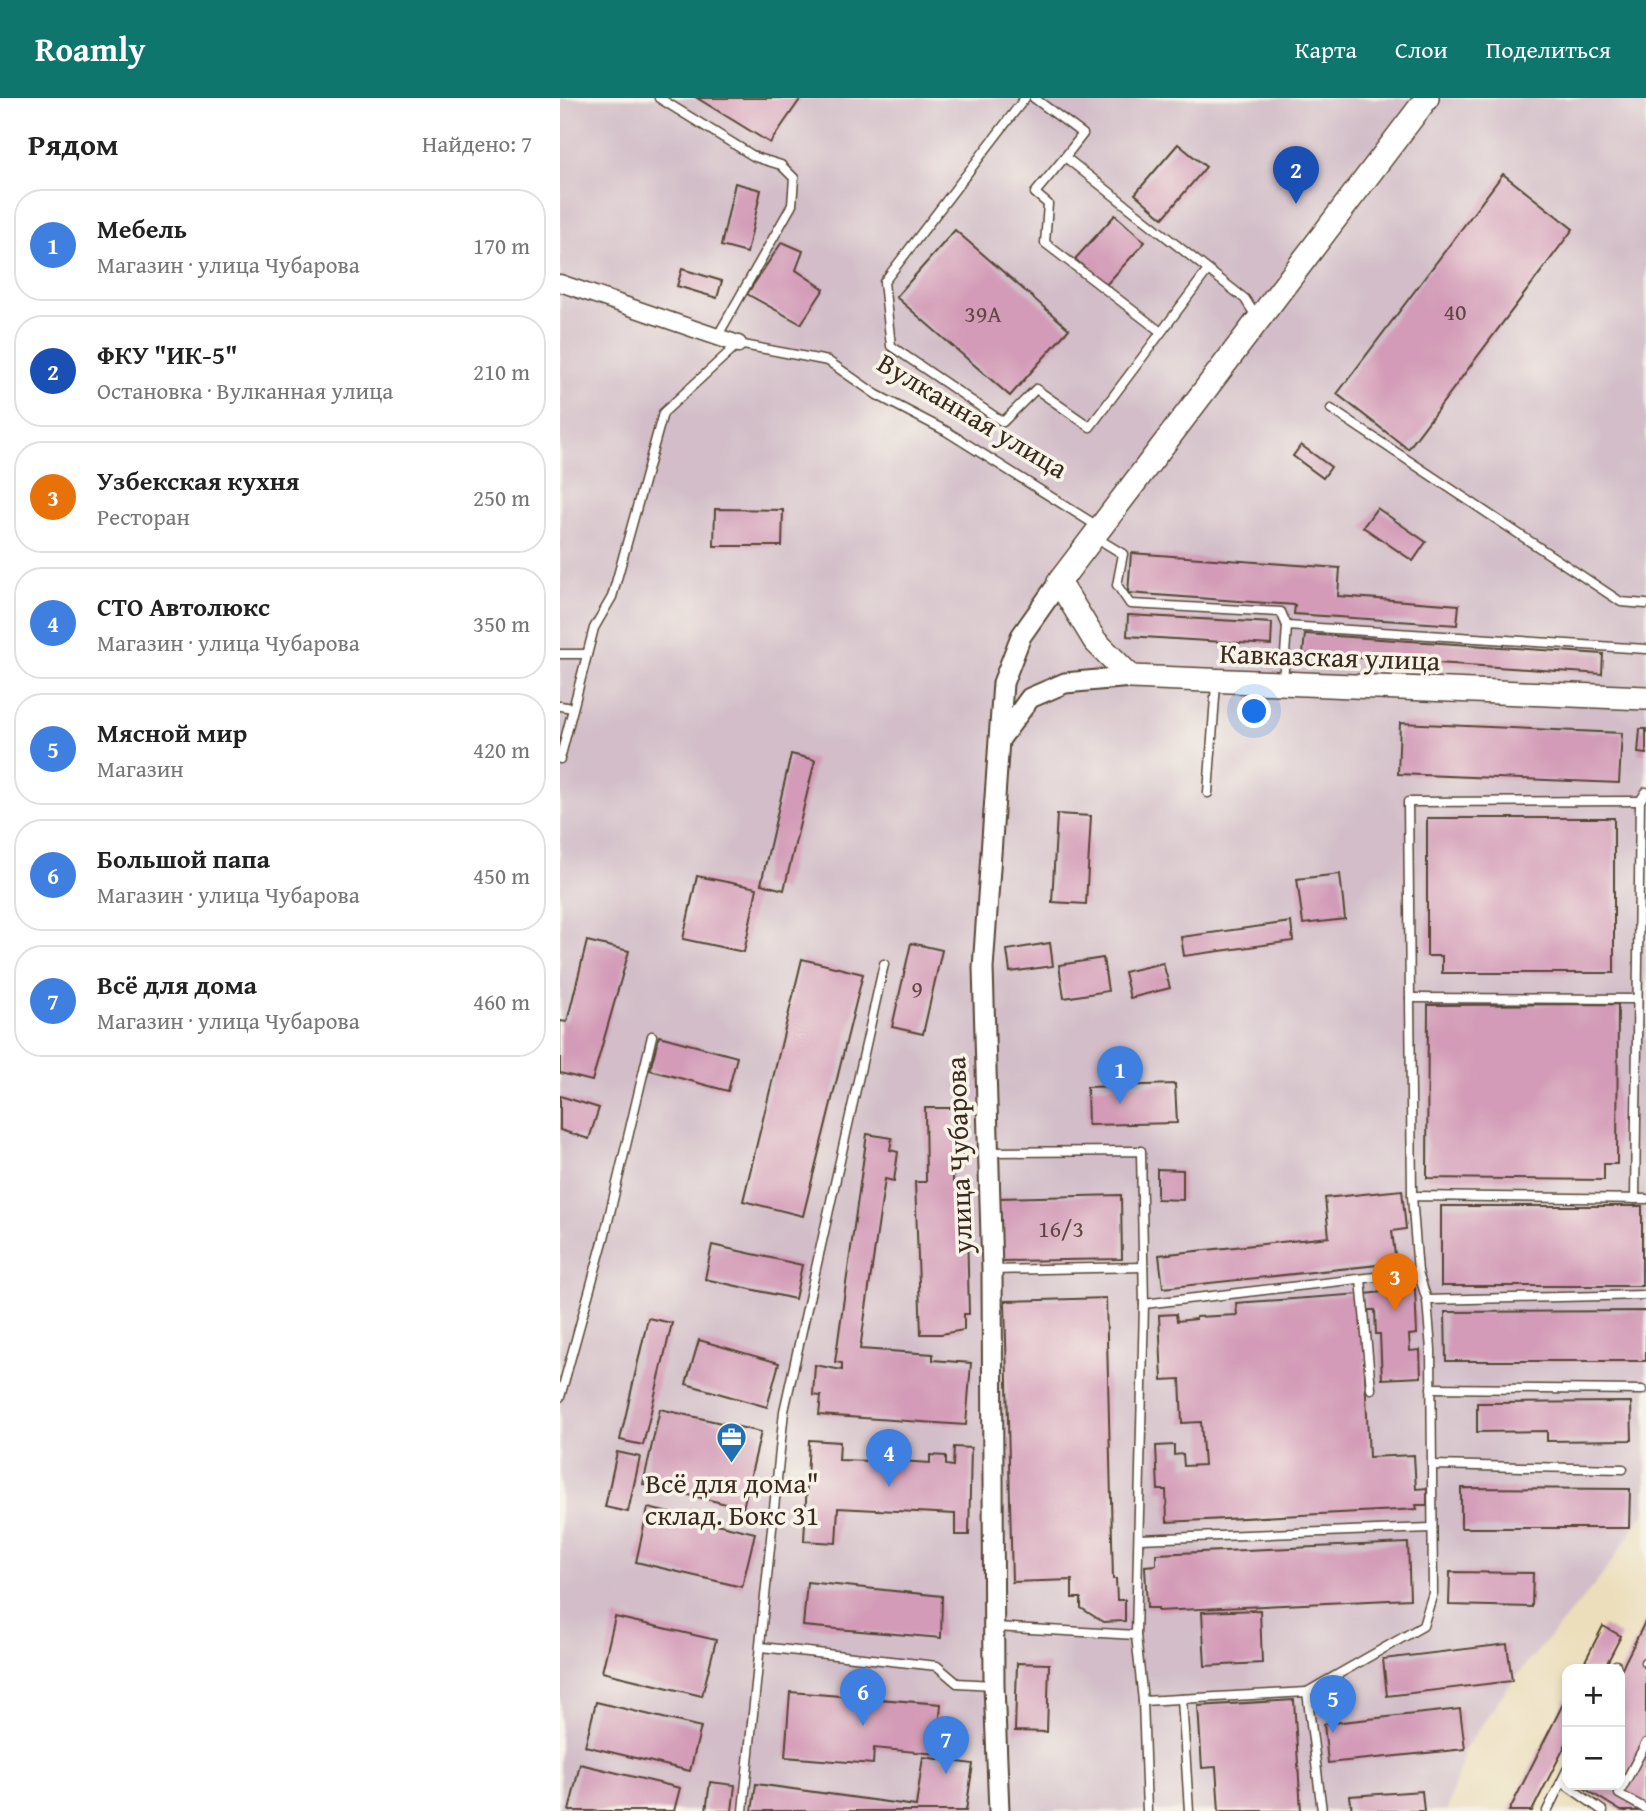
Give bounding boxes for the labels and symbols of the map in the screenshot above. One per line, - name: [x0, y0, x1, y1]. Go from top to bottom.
- pin: 2: [1273, 146, 1319, 204]
- house number: 40: [1443, 294, 1467, 329]
- house number: 39А: [964, 296, 1002, 331]
- street label: Вулканная улица: [870, 342, 1076, 488]
- street label: Кавказская улица: [1219, 632, 1442, 680]
- your location: [1237, 694, 1271, 728]
- house number: 9: [911, 971, 923, 1006]
- pin: 1: [1097, 1046, 1143, 1104]
- street label: улица Чубарова: [934, 1055, 982, 1255]
- house number: 16/3: [1038, 1211, 1084, 1246]
- pin: 3: [1372, 1253, 1418, 1311]
- office icon: Всё для дома" склад. Бокс 31: [715, 1421, 749, 1465]
- pin: 4: [866, 1429, 912, 1487]
- place label: Всё для дома" склад. Бокс 31: [645, 1462, 819, 1535]
- pin: 6: [840, 1668, 886, 1726]
- pin: 5: [1310, 1675, 1356, 1733]
- pin: 7: [923, 1716, 969, 1774]

